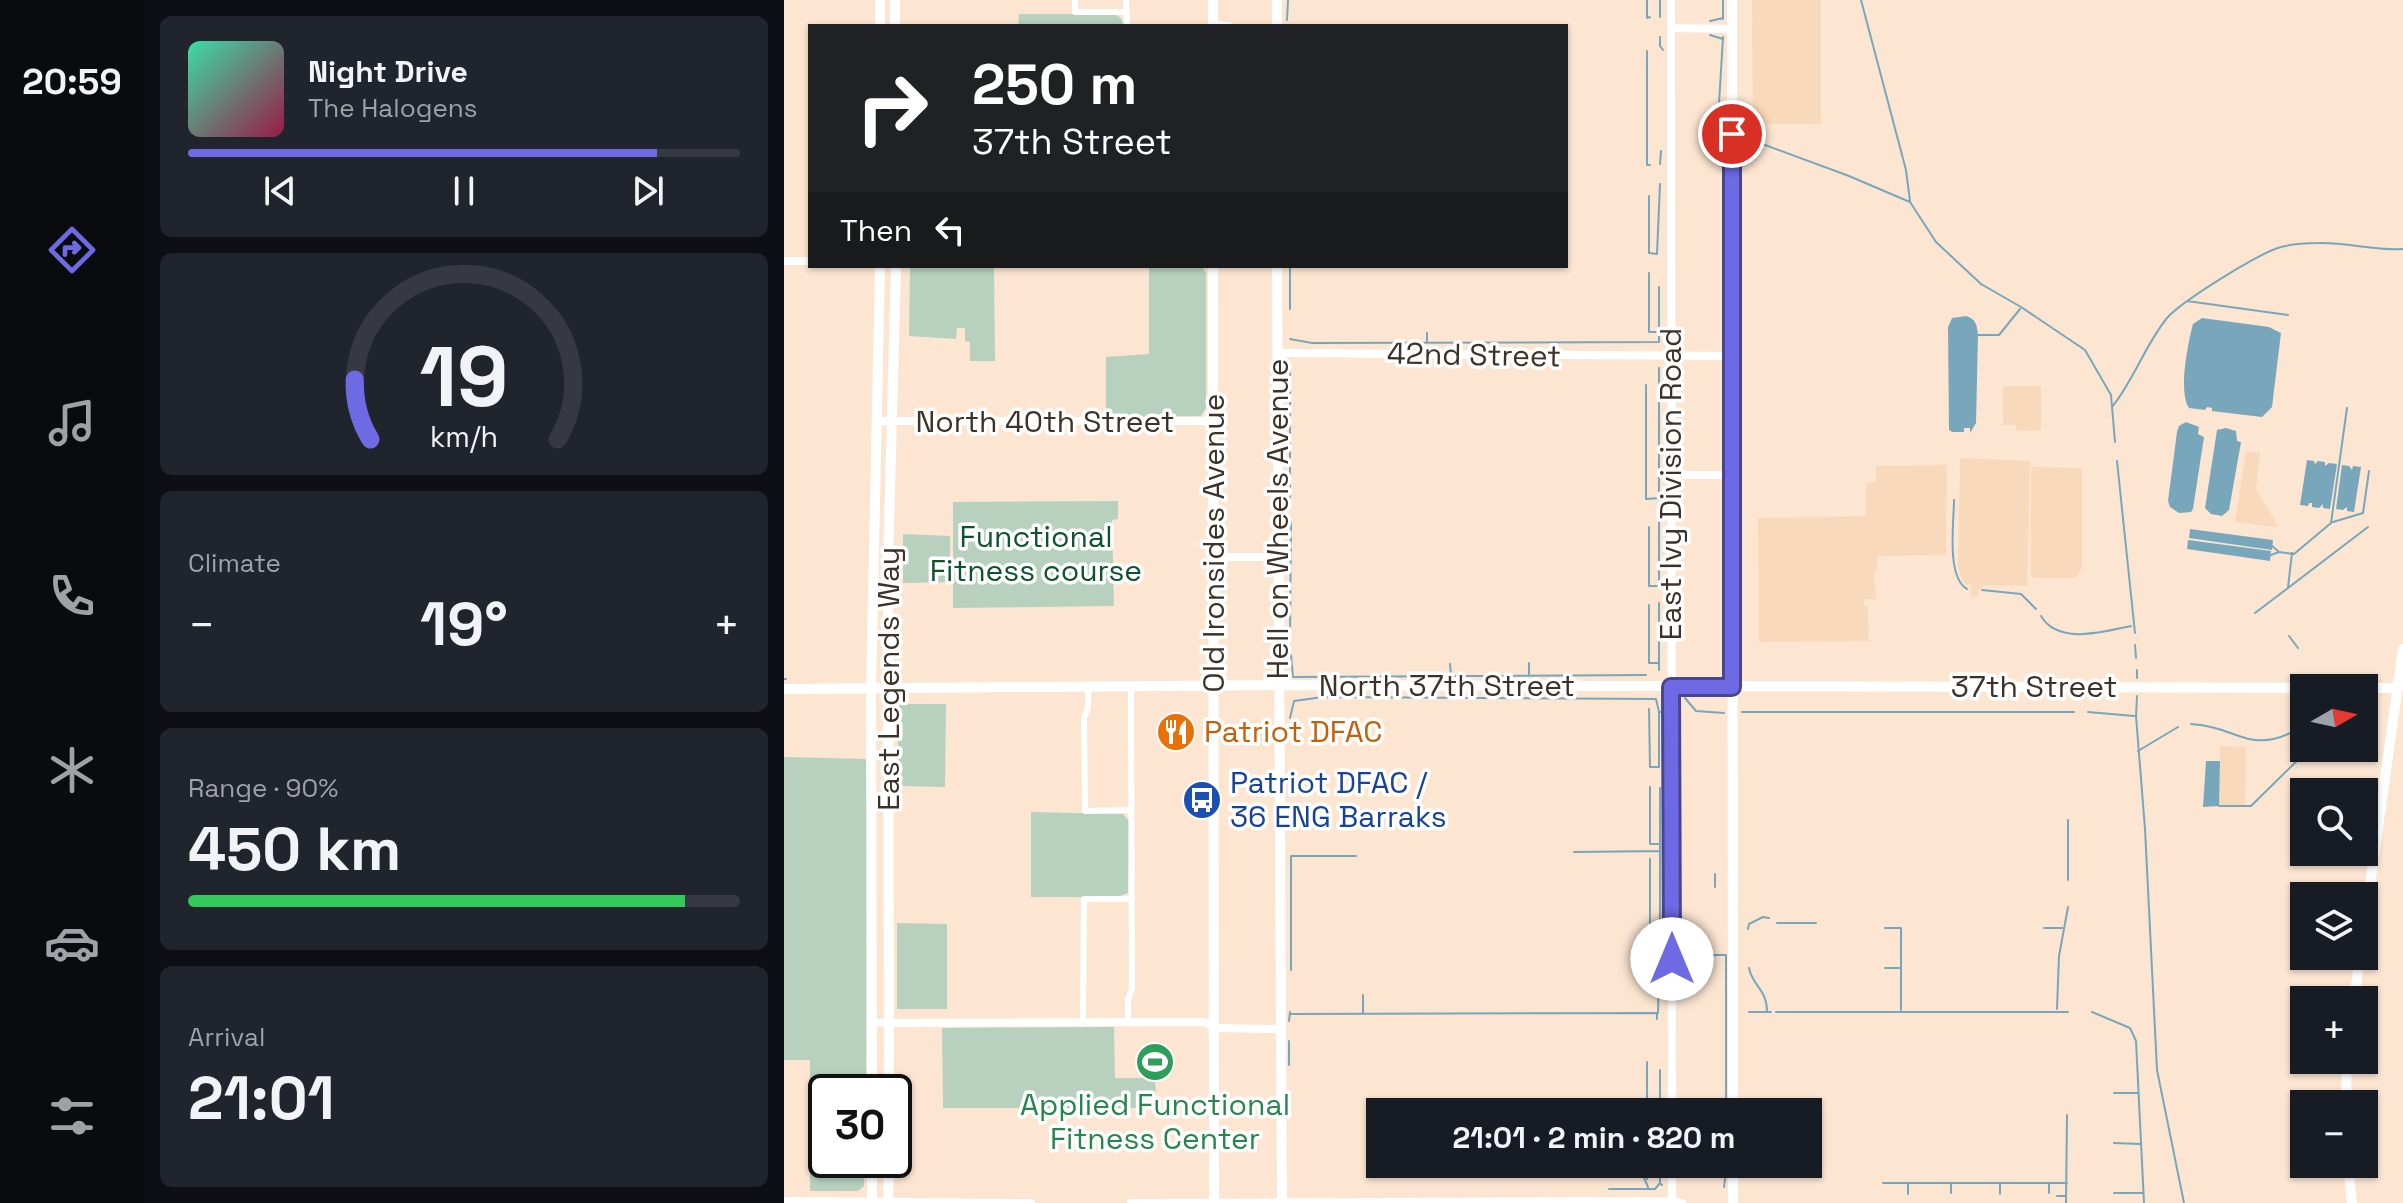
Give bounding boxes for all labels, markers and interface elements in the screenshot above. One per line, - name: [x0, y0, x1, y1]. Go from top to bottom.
- text: 250 m: [972, 49, 1137, 120]
- text: Night Drive: [308, 52, 468, 91]
- icon: right: [840, 56, 944, 160]
- text: 20:59: [22, 59, 122, 105]
- text: The Halogens: [308, 91, 477, 125]
- pin: [1698, 100, 1766, 168]
- icon: arrive: [1710, 112, 1754, 156]
- text: 37th Street: [972, 119, 1172, 165]
- icon: previous: [258, 169, 302, 213]
- icon: pause: [442, 169, 486, 213]
- icon: next: [626, 169, 670, 213]
- icon: left: [928, 208, 972, 252]
- text: Then: [840, 211, 912, 250]
- icon: directions: [44, 222, 100, 278]
- text: 19: [419, 324, 509, 430]
- street label: East Ivy Division Road: [1651, 328, 1690, 640]
- street label: 42nd Street: [1387, 333, 1561, 376]
- street label: Hell on Wheels Avenue: [1258, 359, 1297, 679]
- street label: Old Ironsides Avenue: [1194, 394, 1233, 692]
- icon: music: [44, 395, 100, 451]
- street label: North 40th Street: [915, 402, 1175, 441]
- text: km/h: [430, 419, 498, 455]
- park label: Functional Fitness course: [930, 517, 1142, 590]
- text: Climate: [188, 546, 281, 580]
- street label: East Legends Way: [869, 547, 908, 811]
- icon: phone: [44, 568, 100, 624]
- text: 19°: [420, 586, 508, 663]
- text: −: [188, 597, 215, 653]
- text: +: [713, 597, 740, 653]
- street label: North 37th Street: [1319, 666, 1575, 705]
- street label: 37th Street: [1951, 667, 2117, 706]
- north arrow: [2290, 674, 2378, 762]
- map controls: [2290, 674, 2378, 1178]
- restaurant icon: Patriot DFAC: [1155, 711, 1197, 753]
- place label: Patriot DFAC: [1204, 712, 1383, 751]
- icon: climate: [44, 742, 100, 798]
- place label: Patriot DFAC / 36 ENG Barraks: [1230, 763, 1447, 836]
- text: Range · 90%: [188, 771, 338, 805]
- button: search: [2290, 778, 2378, 866]
- bus stop icon: Patriot DFAC / 36 ENG Barraks: [1181, 779, 1223, 821]
- text: 450 km: [188, 811, 401, 888]
- button: layers: [2290, 882, 2378, 970]
- icon: car: [44, 915, 100, 971]
- position arrow: [1630, 917, 1714, 1001]
- button: +: [2290, 986, 2378, 1074]
- text: Arrival: [188, 1020, 265, 1054]
- sports icon: Applied Functional Fitness Center: [1134, 1041, 1176, 1083]
- text: 21:01: [188, 1060, 335, 1137]
- speed limit sign: 30: [808, 1074, 912, 1178]
- place label: Applied Functional Fitness Center: [1020, 1085, 1290, 1158]
- icon: filters: [44, 1088, 100, 1144]
- button: −: [2290, 1090, 2378, 1178]
- text: 21:01 · 2 min · 820 m: [1453, 1118, 1735, 1157]

